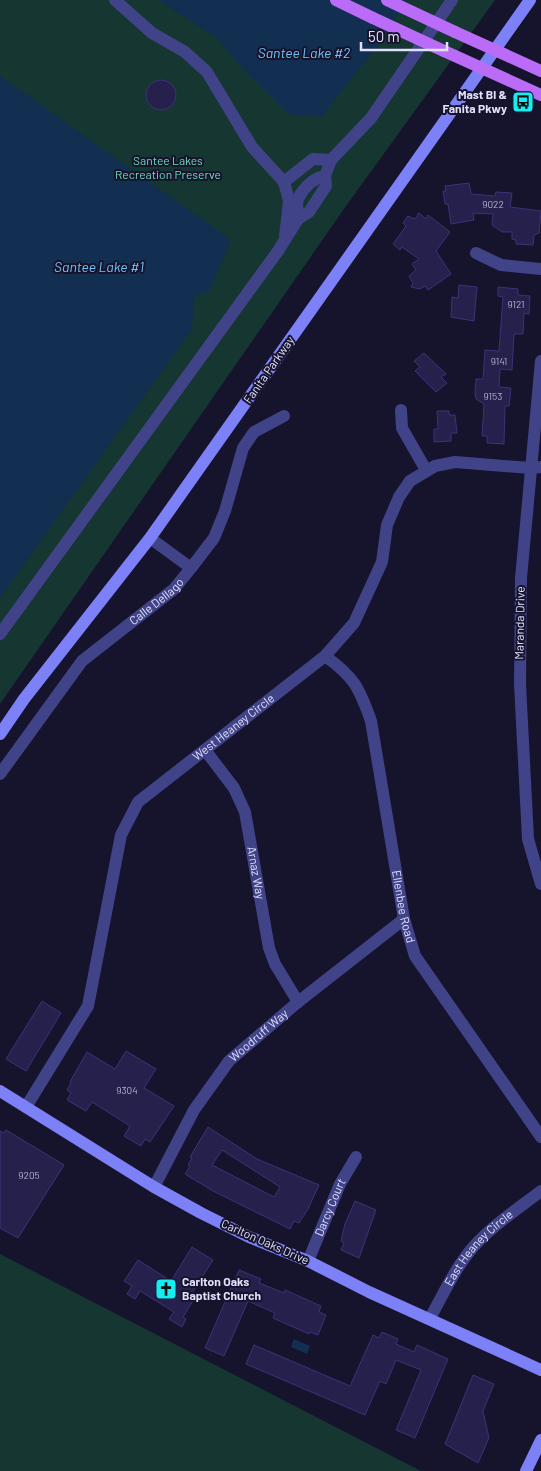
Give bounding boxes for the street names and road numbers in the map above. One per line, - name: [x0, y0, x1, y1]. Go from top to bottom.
- street label: Fanita Parkway: [240, 333, 297, 406]
- street label: Calle Dellago: [126, 575, 186, 627]
- street label: Maranda Drive: [511, 586, 527, 660]
- street label: West Heaney Circle: [189, 690, 277, 763]
- street label: Arnaz Way: [245, 845, 268, 901]
- street label: Ellenbee Road: [390, 869, 419, 944]
- street label: Woodruff Way: [226, 1006, 291, 1064]
- street label: Darcy Court: [311, 1175, 348, 1238]
- street label: East Heaney Circle: [441, 1207, 515, 1288]
- street label: Carlton Oaks Drive: [219, 1215, 311, 1267]

